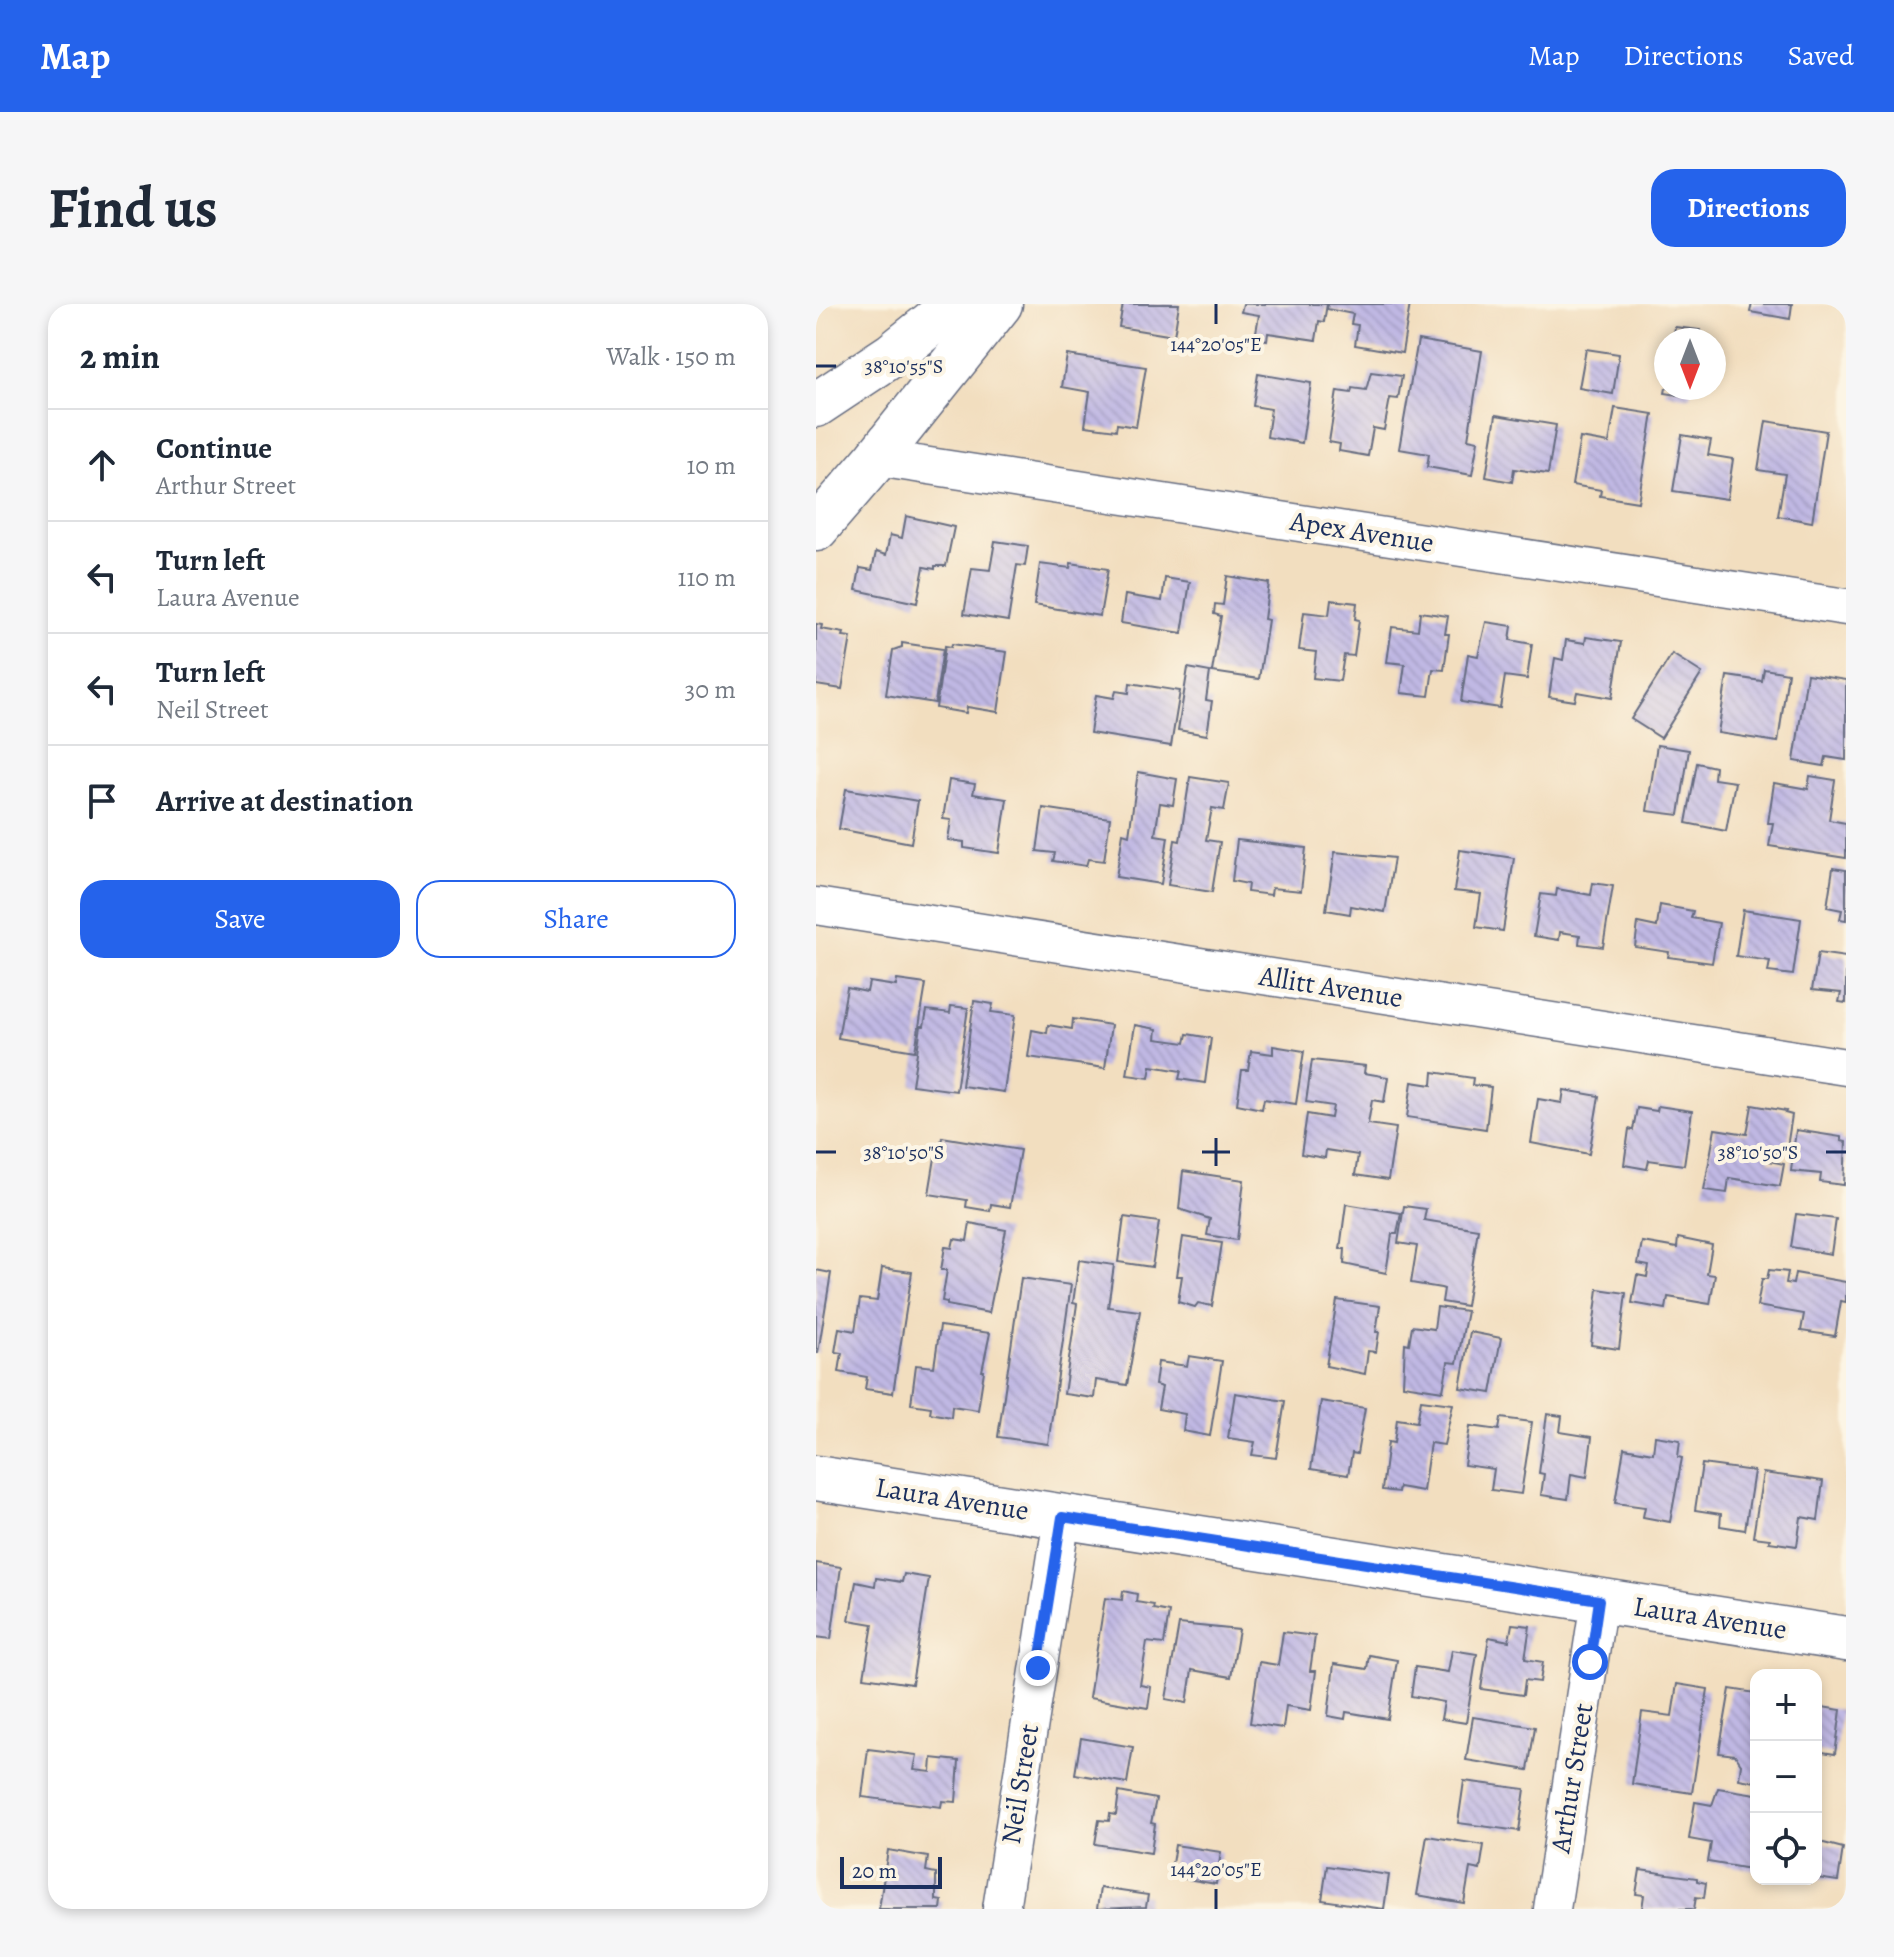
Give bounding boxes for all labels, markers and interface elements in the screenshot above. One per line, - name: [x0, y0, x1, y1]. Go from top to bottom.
- text: Map: [40, 30, 110, 82]
- text: Map: [1528, 37, 1579, 75]
- text: Directions: [1623, 37, 1744, 75]
- text: Saved: [1788, 37, 1854, 75]
- button: Directions: [1651, 169, 1846, 247]
- text: Find us: [48, 170, 218, 246]
- north arrow: [1654, 328, 1726, 400]
- text: 144°20'05"E: [1170, 331, 1262, 358]
- text: 2 min: [80, 333, 160, 380]
- text: Walk · 150 m: [606, 339, 736, 374]
- text: 38°10'55"S: [865, 353, 943, 380]
- text: Continue: [156, 428, 272, 468]
- icon: ahead: [80, 443, 124, 487]
- text: 10 m: [686, 448, 736, 483]
- text: Arthur Street: [156, 468, 296, 503]
- street label: Apex Avenue: [1287, 502, 1436, 562]
- text: Turn left: [156, 540, 265, 580]
- icon: left: [80, 555, 124, 599]
- text: 110 m: [678, 560, 736, 595]
- text: Laura Avenue: [156, 580, 300, 615]
- text: Turn left: [156, 652, 265, 692]
- icon: left: [80, 667, 124, 711]
- text: 30 m: [685, 672, 736, 707]
- text: Neil Street: [156, 692, 269, 727]
- icon: arrive: [80, 779, 124, 823]
- text: Arrive at destination: [156, 781, 413, 821]
- button: Save: [80, 880, 400, 958]
- button: Share: [416, 880, 736, 958]
- street label: Allitt Avenue: [1256, 957, 1405, 1017]
- text: 38°10'50"S: [864, 1139, 944, 1166]
- text: 38°10'50"S: [1718, 1139, 1798, 1166]
- street label: Laura Avenue: [873, 1468, 1031, 1530]
- street label: Laura Avenue: [1631, 1587, 1789, 1649]
- route start: [1572, 1644, 1608, 1680]
- route end: [1020, 1650, 1056, 1686]
- map controls: [1750, 1669, 1822, 1885]
- button: +: [1750, 1669, 1822, 1741]
- street label: Arthur Street: [1541, 1700, 1603, 1857]
- street label: Neil Street: [992, 1721, 1048, 1847]
- button: −: [1750, 1741, 1822, 1813]
- button: locate: [1750, 1813, 1822, 1885]
- scale bar: [840, 1853, 942, 1889]
- text: 20 m: [852, 1856, 897, 1886]
- text: 144°20'05"E: [1170, 1856, 1262, 1883]

